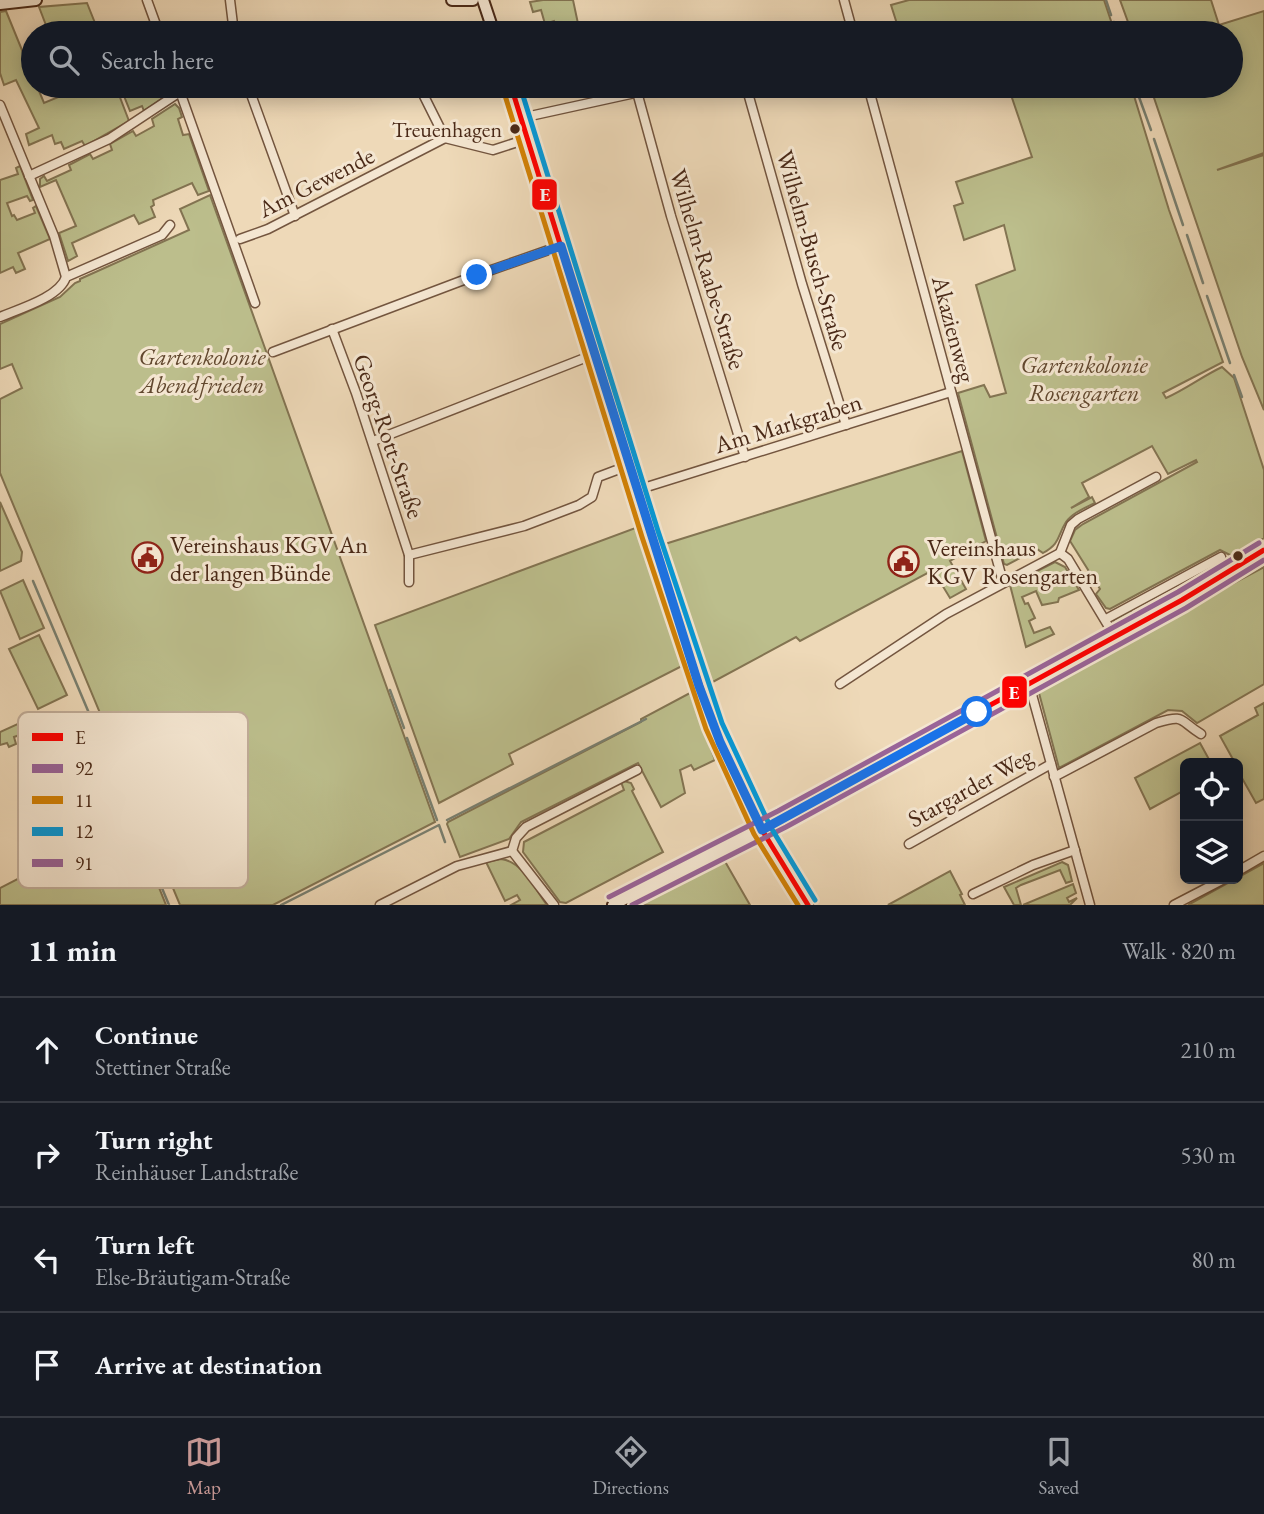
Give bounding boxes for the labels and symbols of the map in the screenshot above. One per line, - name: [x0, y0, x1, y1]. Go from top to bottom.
- place label: Treuenhagen: [392, 115, 502, 144]
- marker: Treuenhagen: [508, 122, 522, 136]
- street label: Am Gewende: [252, 140, 379, 225]
- street label: Wilhelm-Busch-Straße: [770, 146, 856, 354]
- street label: Wilhelm-Raabe-Straße: [663, 165, 753, 373]
- line badge: E: [531, 178, 558, 211]
- text: E: [540, 182, 551, 207]
- route end: [461, 259, 492, 290]
- street label: Akazienweg: [925, 271, 983, 386]
- park label: Gartenkolonie Abendfrieden: [138, 341, 266, 400]
- park label: Gartenkolonie Rosengarten: [1020, 349, 1148, 408]
- street label: Georg-Rott-Straße: [346, 350, 432, 522]
- street label: Am Markgraben: [710, 386, 866, 460]
- place label: Vereinshaus KGV An der langen Bünde: [170, 529, 368, 588]
- place label: Vereinshaus KGV Rosengarten: [927, 532, 1098, 591]
- public building icon: Vereinshaus KGV An der langen Bünde: [130, 541, 164, 575]
- public building icon: Vereinshaus KGV Rosengarten: [887, 544, 921, 578]
- unlabelled marker: [1231, 549, 1245, 563]
- line badge: E: [1001, 675, 1028, 709]
- text: E: [1009, 680, 1020, 705]
- route start: [961, 696, 992, 727]
- legend: [18, 712, 248, 888]
- text: E: [75, 725, 86, 750]
- street label: Stargarder Weg: [902, 740, 1038, 834]
- text: 92: [75, 756, 93, 781]
- text: 11: [75, 788, 93, 813]
- text: 12: [75, 819, 93, 844]
- text: 91: [75, 851, 93, 876]

